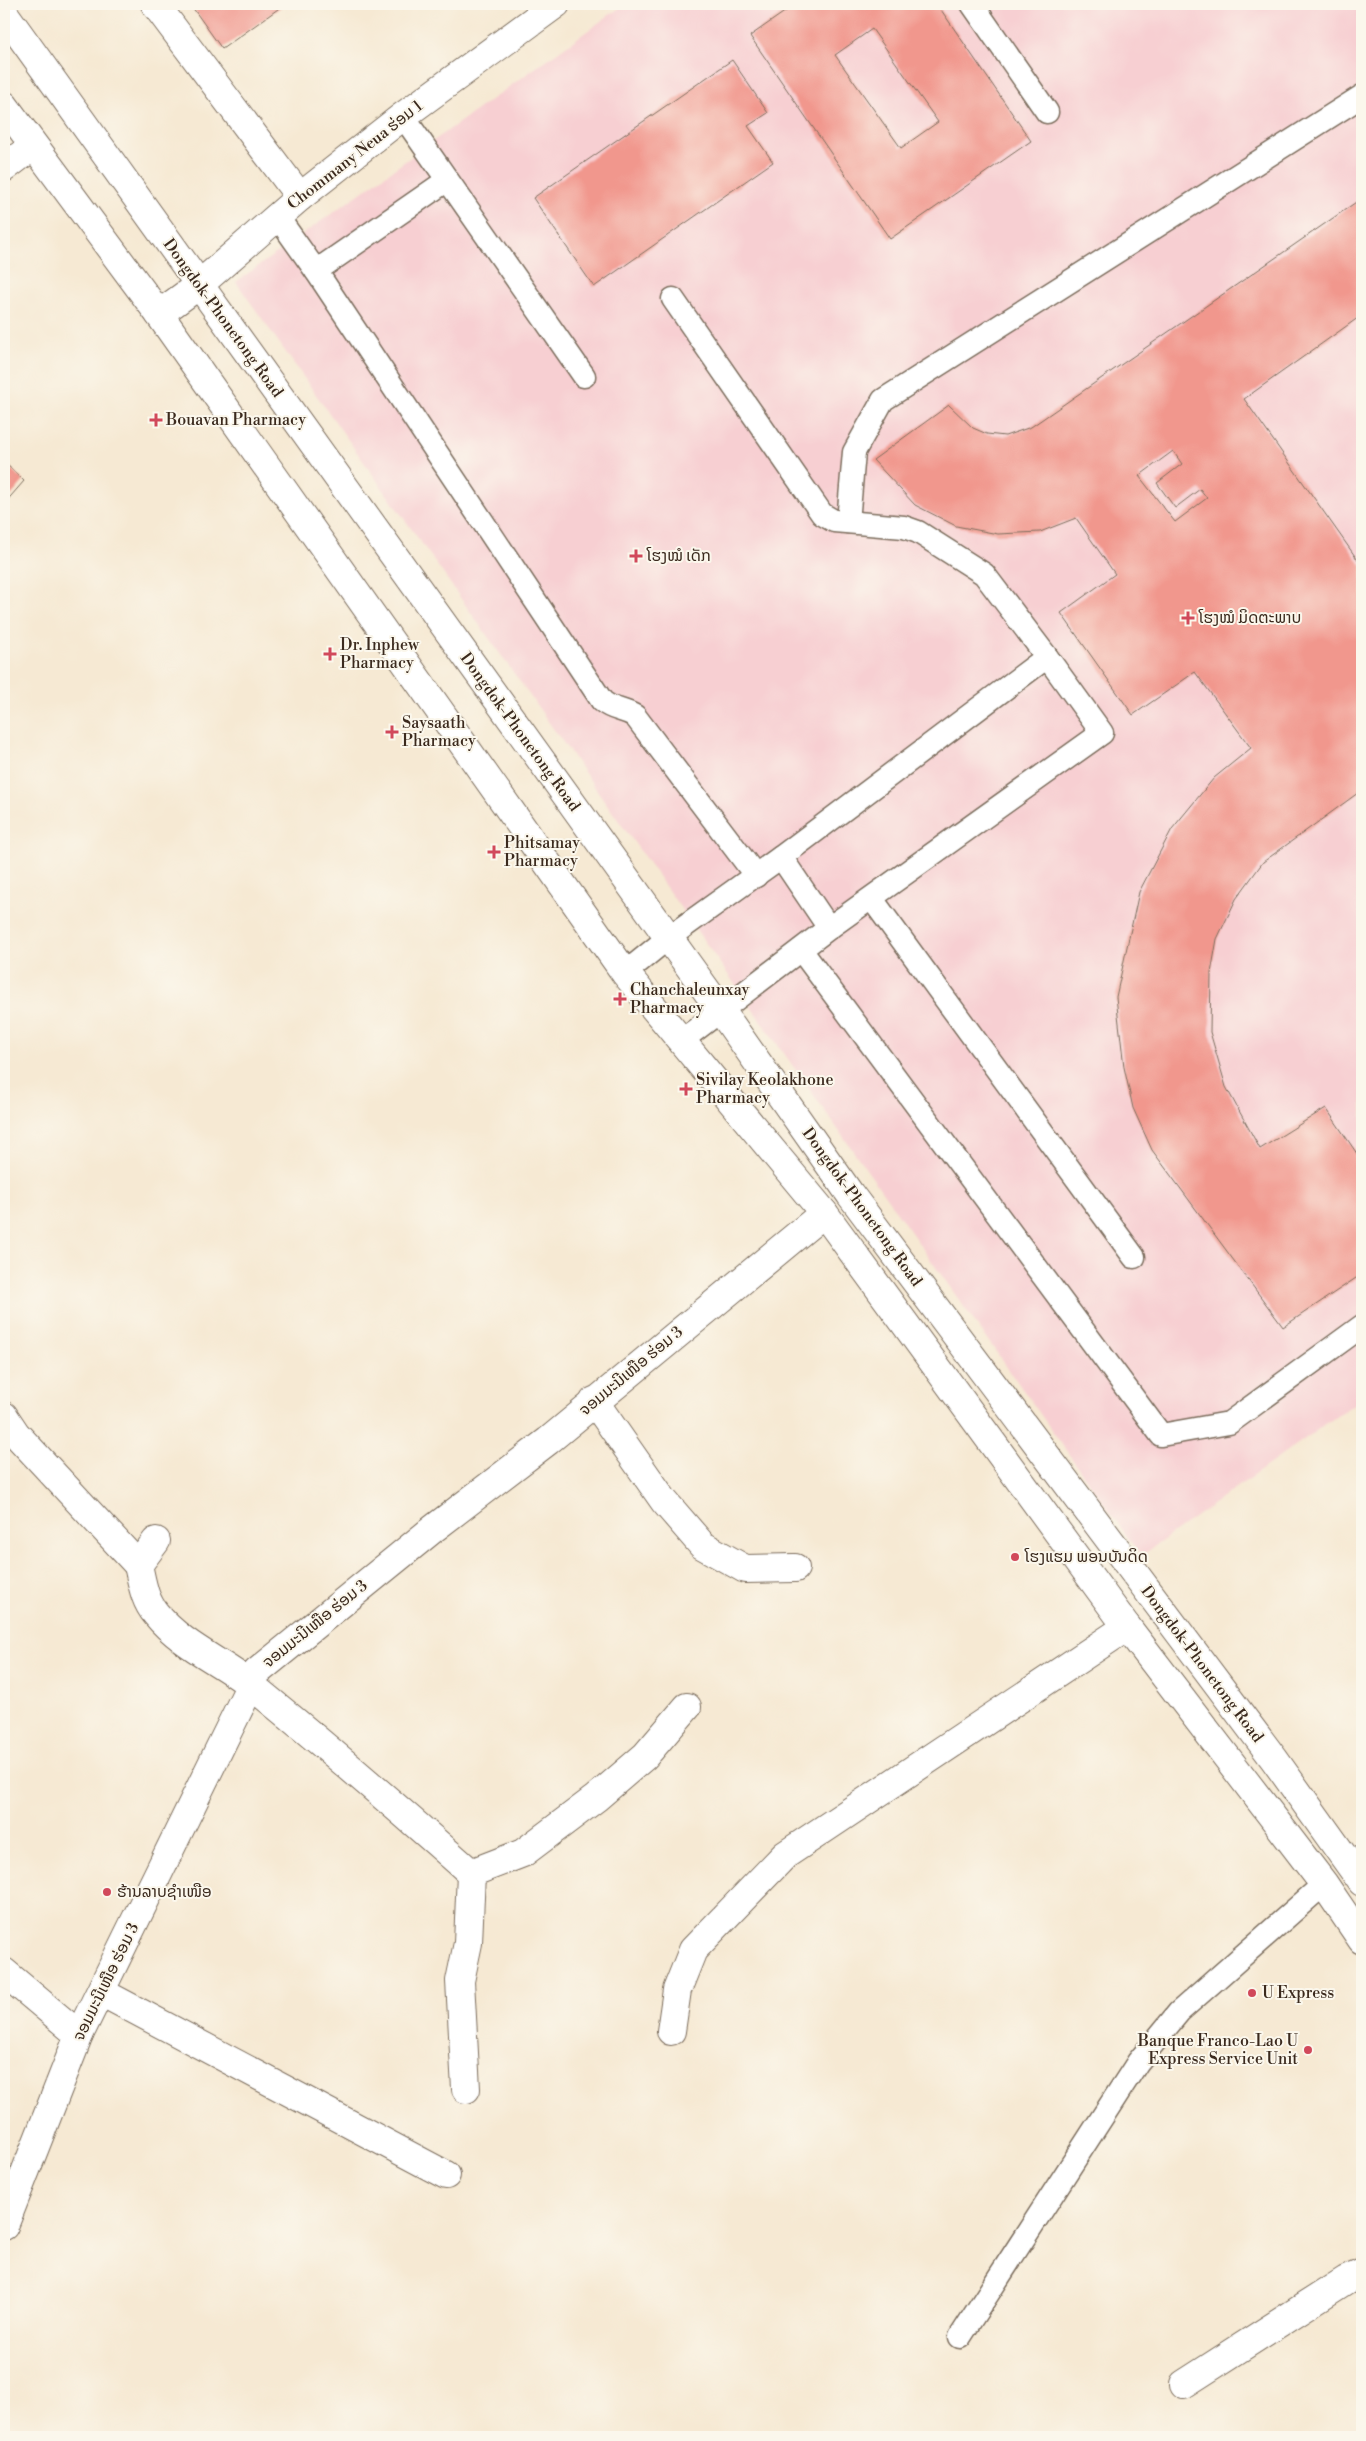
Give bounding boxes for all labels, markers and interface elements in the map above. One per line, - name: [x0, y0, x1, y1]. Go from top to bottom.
- street label: Chommany Neua ຮ່ອມ 1: [283, 96, 427, 214]
- street label: Dongdok-Phonetong Road: [159, 235, 287, 401]
- place label: Bouavan Pharmacy: [165, 410, 306, 430]
- marker: Bouavan Pharmacy: [150, 414, 162, 426]
- place label: ໂຮງໝໍ ເດັກ: [646, 546, 711, 566]
- marker: ໂຮງໝໍ ເດັກ: [629, 549, 643, 563]
- place label: ໂຮງໝໍ ມິດຕະພາບ: [1198, 608, 1301, 628]
- marker: ໂຮງໝໍ ມິດຕະພາບ: [1181, 611, 1195, 625]
- place label: Dr. Inphew Pharmacy: [340, 635, 420, 673]
- marker: Dr. Inphew Pharmacy: [324, 648, 336, 660]
- street label: Dongdok-Phonetong Road: [456, 649, 584, 815]
- place label: Saysaath Pharmacy: [402, 713, 476, 751]
- marker: Saysaath Pharmacy: [386, 726, 398, 738]
- place label: Phitsamay Pharmacy: [504, 833, 580, 871]
- marker: Phitsamay Pharmacy: [488, 846, 500, 858]
- place label: Chanchaleunxay Pharmacy: [630, 980, 750, 1018]
- marker: Chanchaleunxay Pharmacy: [614, 993, 626, 1005]
- place label: Sivilay Keolakhone Pharmacy: [696, 1070, 834, 1108]
- marker: Sivilay Keolakhone Pharmacy: [680, 1083, 692, 1095]
- street label: Dongdok-Phonetong Road: [798, 1124, 926, 1290]
- street label: ຈອມມະນີເໜືອ ຮ່ອມ 3: [575, 1322, 687, 1420]
- place label: ໂຮງແຮມ ພອນບັນດິດ: [1024, 1547, 1148, 1567]
- marker: ໂຮງແຮມ ພອນບັນດິດ: [1009, 1551, 1021, 1563]
- street label: ຈອມມະນີເໜືອ ຮ່ອມ 3: [258, 1575, 372, 1672]
- street label: Dongdok-Phonetong Road: [1136, 1582, 1268, 1746]
- place label: ຮ້ານລາບຊຳເໜືອ: [117, 1882, 212, 1902]
- marker: ຮ້ານລາບຊຳເໜືອ: [101, 1886, 113, 1898]
- street label: ຈອມມະນີເໜືອ ຮ່ອມ 3: [69, 1919, 143, 2044]
- place label: U Express: [1262, 1983, 1334, 2003]
- marker: U Express: [1246, 1987, 1258, 1999]
- place label: Banque Franco-Lao U Express Service Unit: [1137, 2031, 1298, 2069]
- marker: Banque Franco-Lao U Express Service Unit: [1302, 2044, 1314, 2056]

